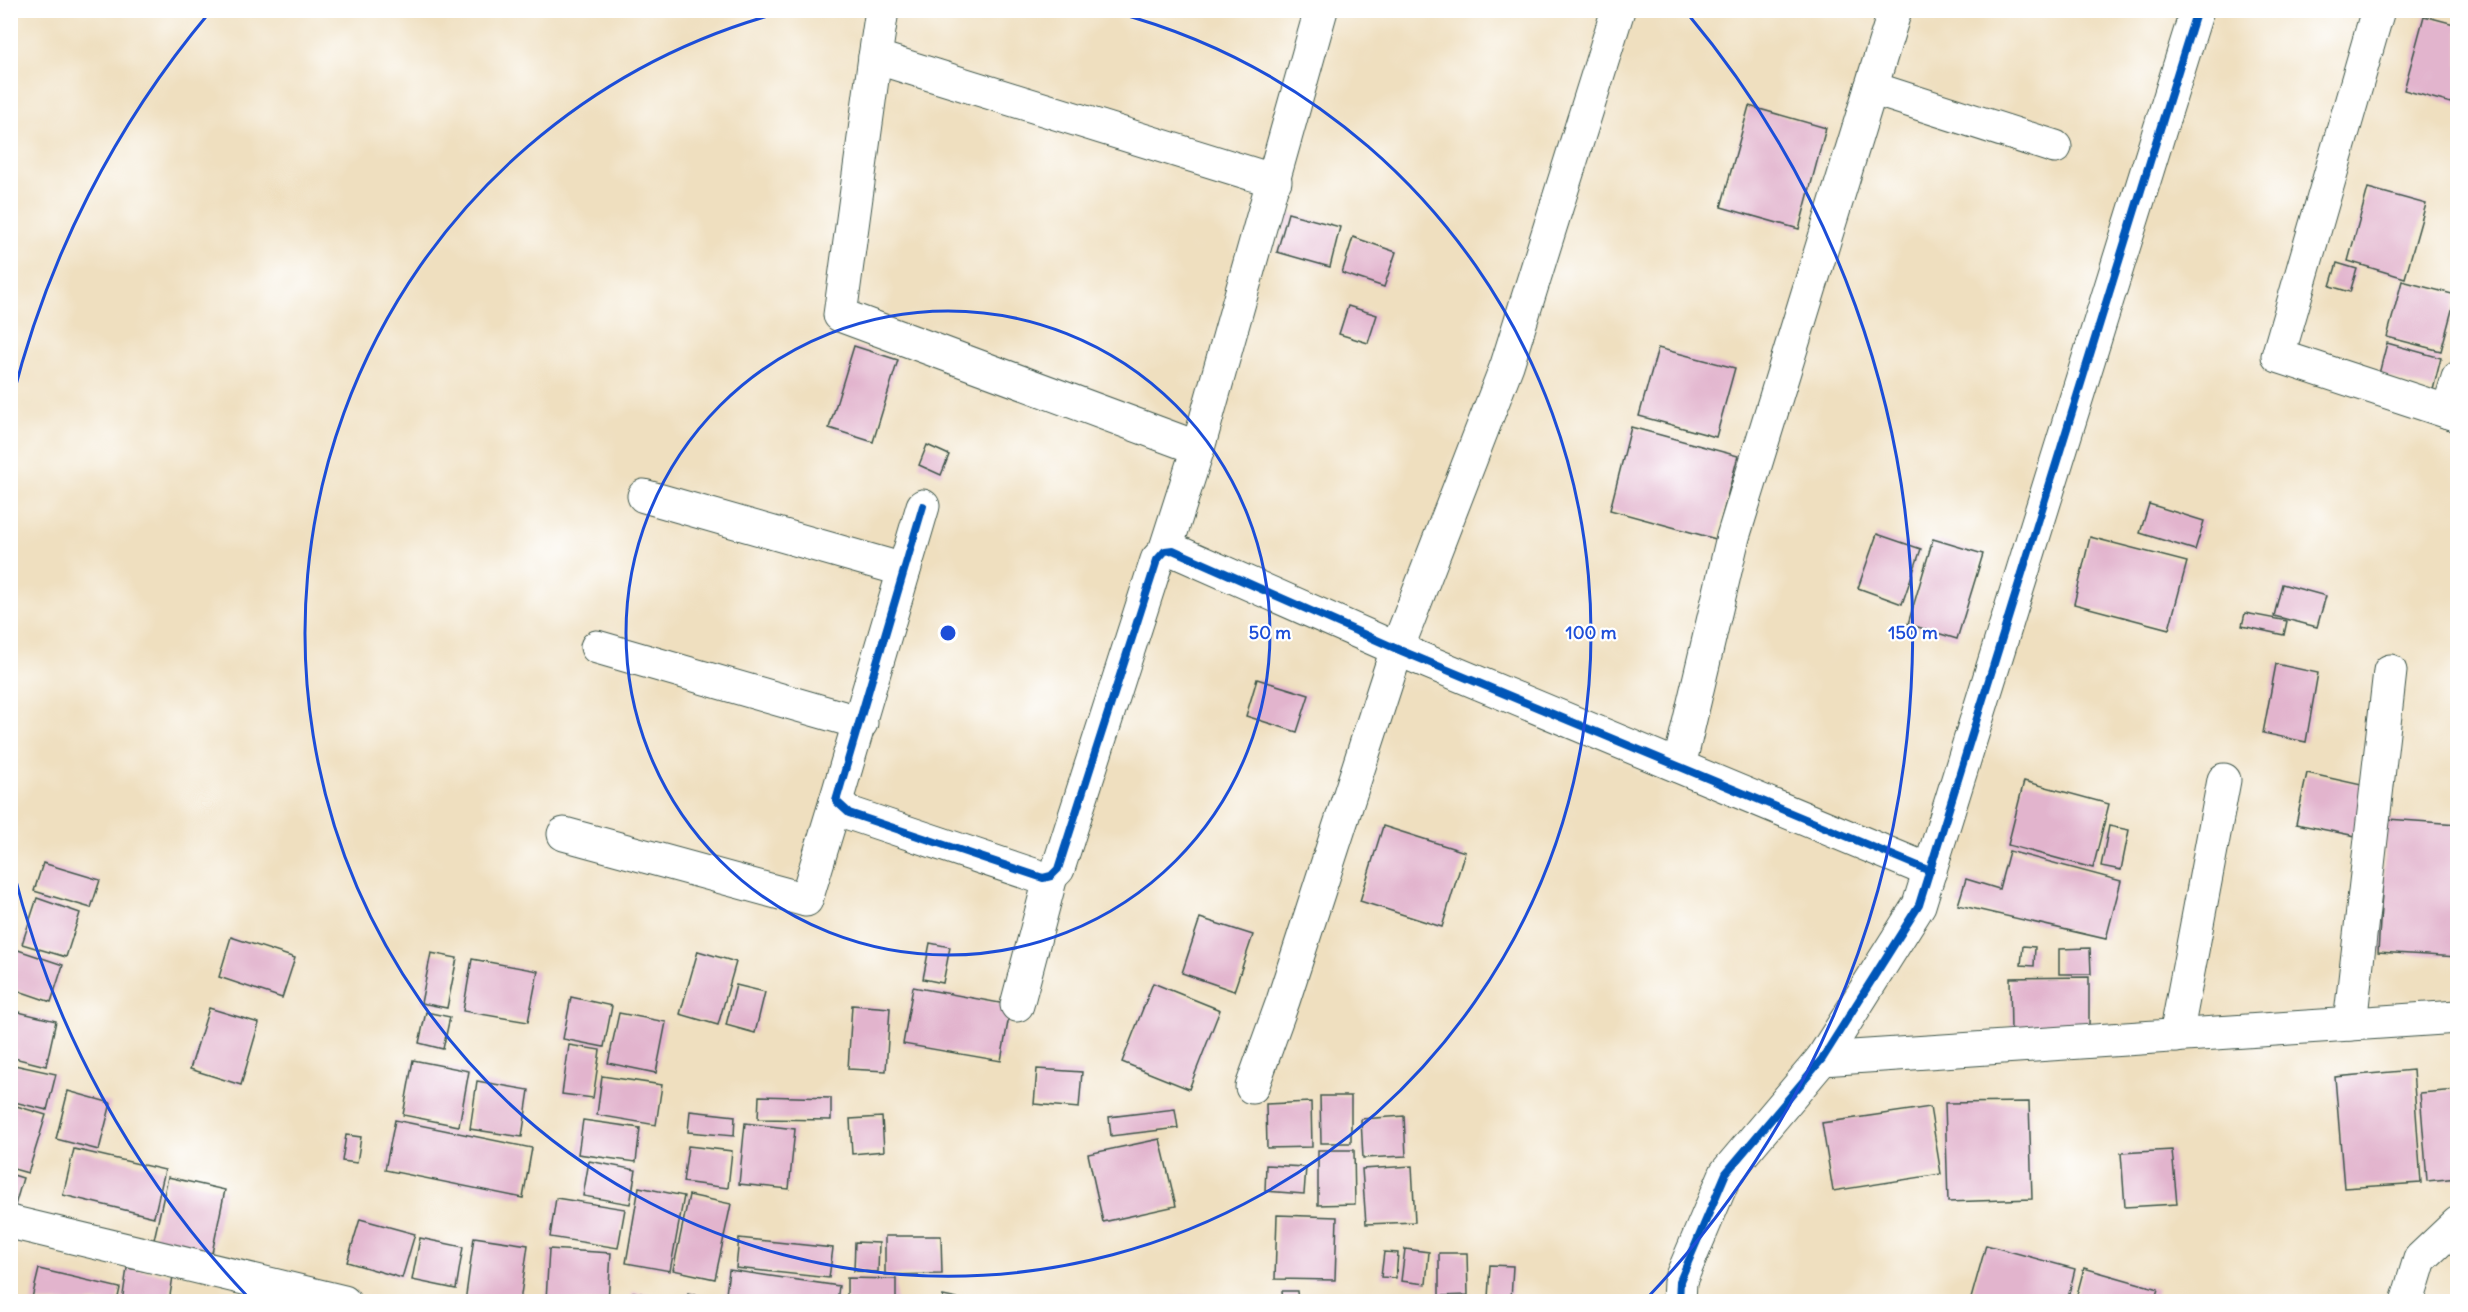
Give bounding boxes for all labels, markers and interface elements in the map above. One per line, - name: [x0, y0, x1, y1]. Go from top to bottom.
- text: 50 m: [1249, 621, 1291, 644]
- text: 100 m: [1566, 621, 1617, 644]
- text: 150 m: [1888, 621, 1938, 644]
- centre of rings: [938, 623, 958, 643]

